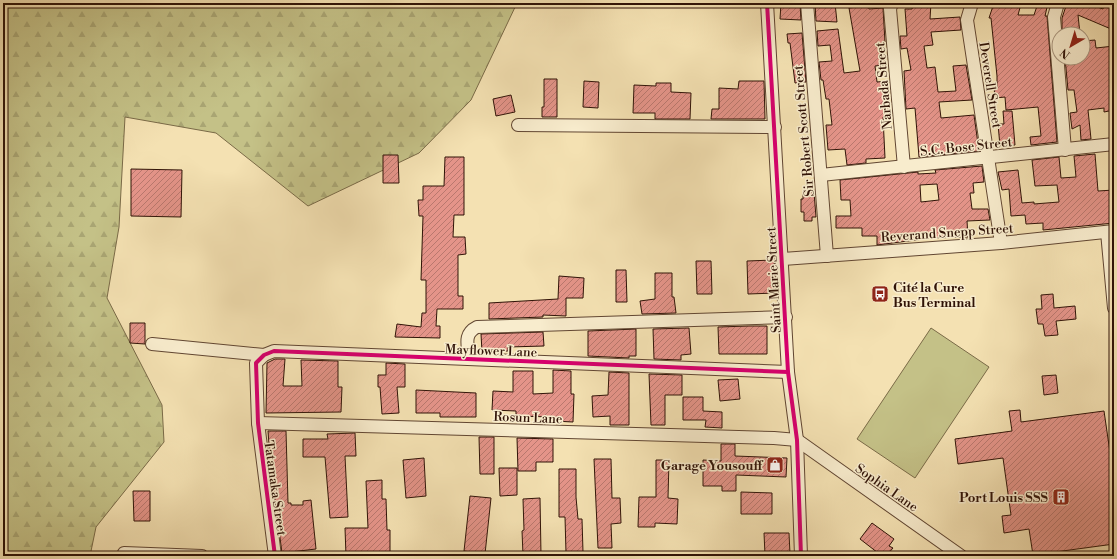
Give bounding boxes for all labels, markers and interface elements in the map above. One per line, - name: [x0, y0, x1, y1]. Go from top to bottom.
- north arrow: [1051, 26, 1091, 66]
- street label: Narbada Street: [872, 41, 896, 130]
- street label: Deverell Street: [975, 41, 1005, 130]
- text: N: [1057, 45, 1073, 61]
- street label: Sir Robert Scott Street: [790, 64, 818, 197]
- street label: S.C. Bose Street: [919, 134, 1013, 160]
- street label: Reverand Snepp Street: [880, 220, 1014, 246]
- street label: Saint Marie Street: [763, 226, 785, 333]
- place label: Cité la Cure Bus Terminal: [893, 280, 976, 311]
- bus stop icon: Cité la Cure Bus Terminal: [870, 284, 890, 304]
- street label: Mayflower Lane: [445, 341, 538, 361]
- street label: Rosun Lane: [493, 409, 563, 427]
- street label: Tatamaka Street: [260, 439, 290, 537]
- shop icon: Garage Yousouff: [765, 455, 785, 475]
- place label: Garage Yousouff: [661, 458, 763, 474]
- street label: Sophia Lane: [852, 460, 921, 516]
- building icon: Port Louis SSS: [1051, 487, 1071, 507]
- place label: Port Louis SSS: [959, 490, 1049, 506]

